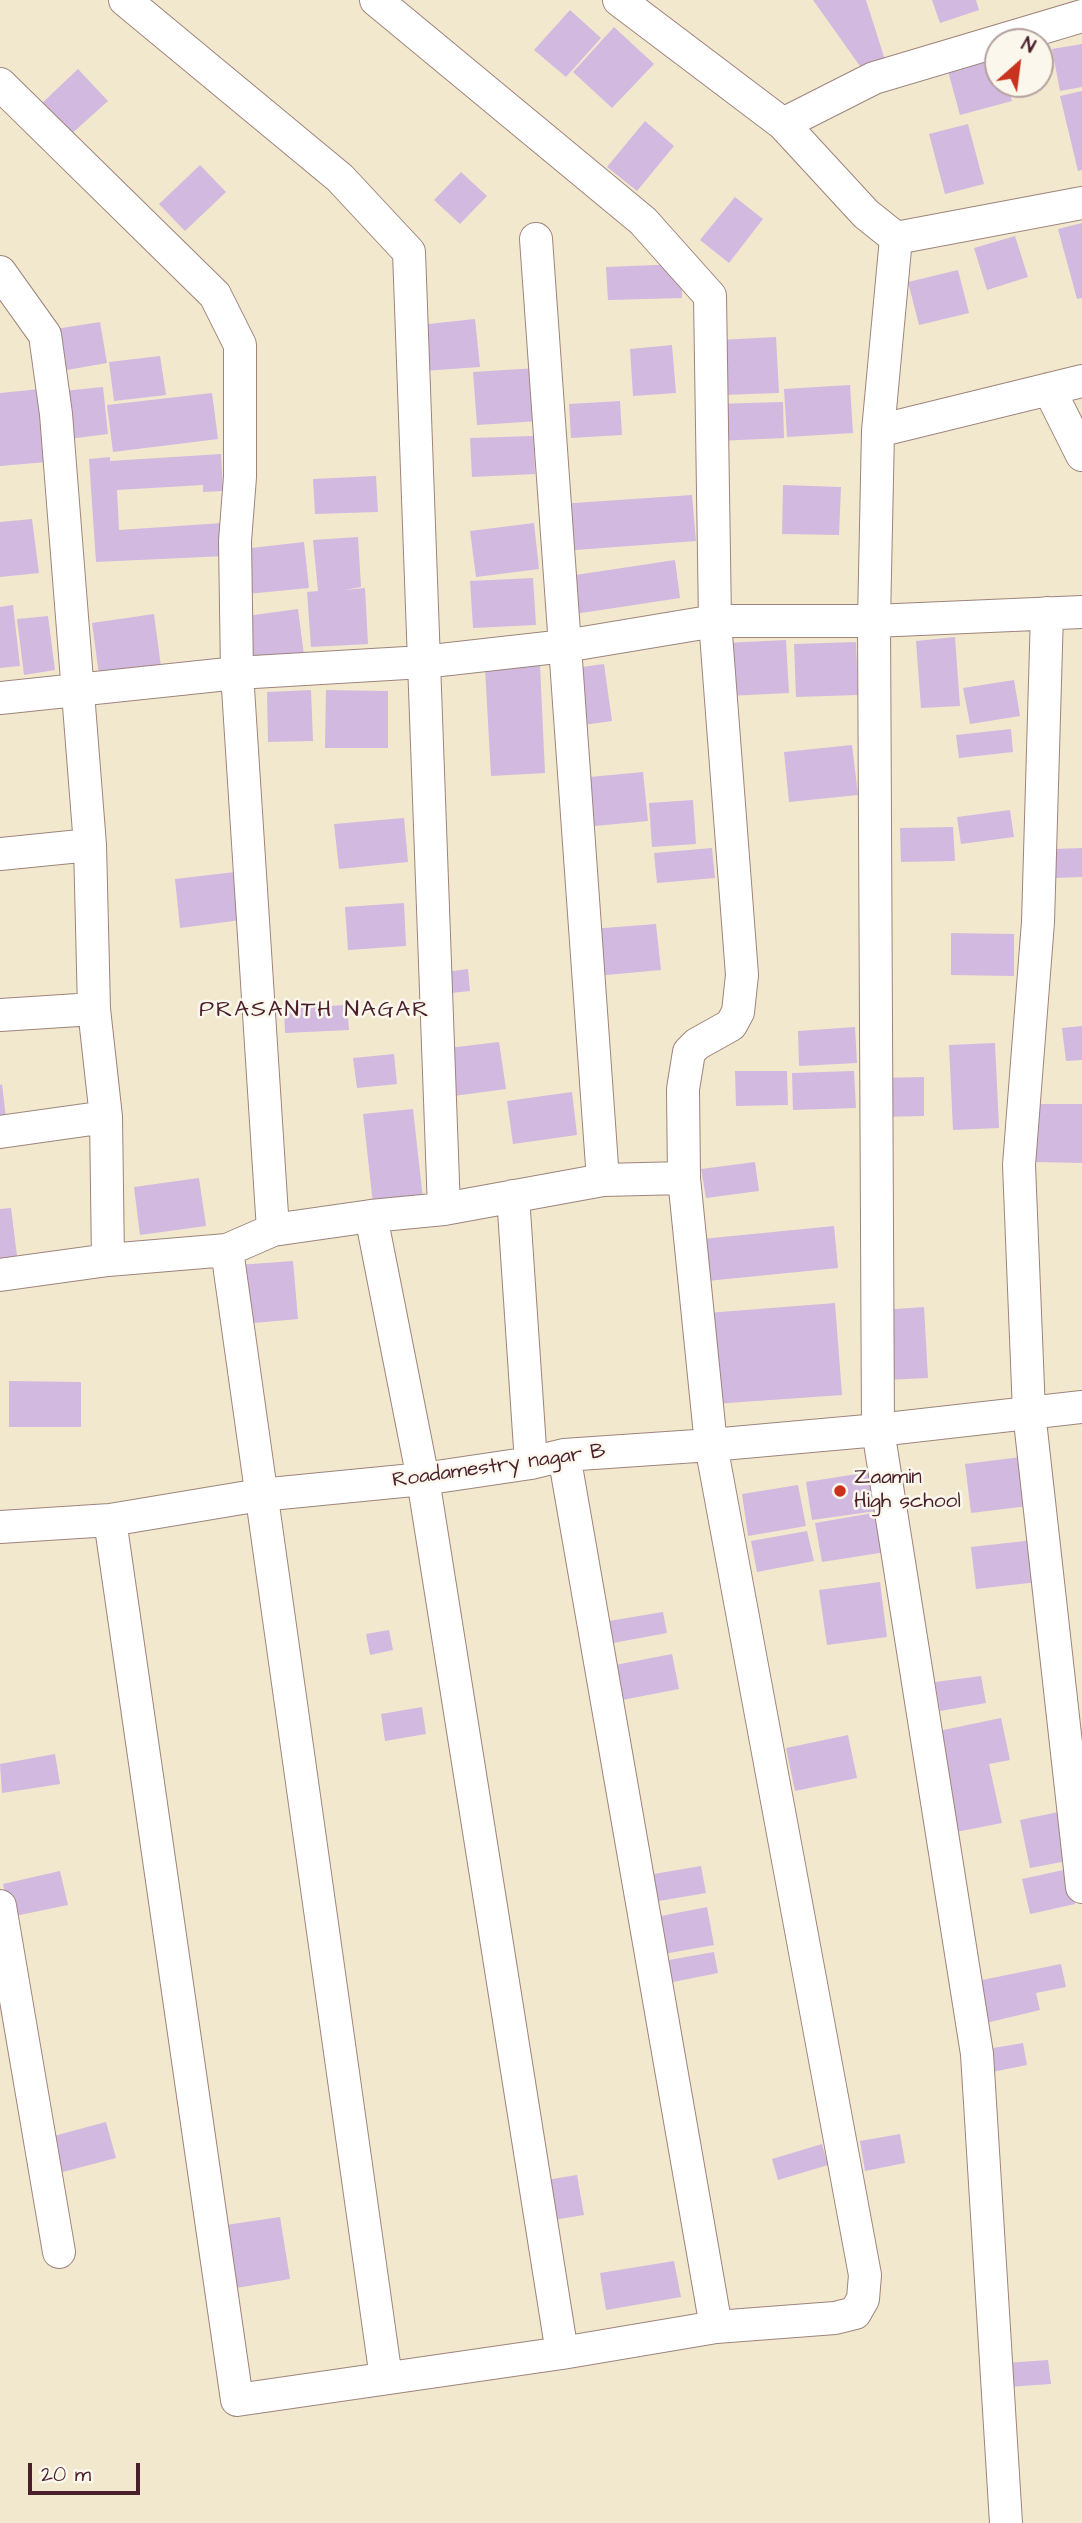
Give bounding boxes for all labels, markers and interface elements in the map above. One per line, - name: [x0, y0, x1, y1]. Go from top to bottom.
- north arrow: [984, 28, 1054, 98]
- text: N: [1017, 31, 1040, 60]
- district label: PRASANTH NAGAR: [201, 997, 429, 1025]
- street label: Roadamestry nagar B: [391, 1440, 607, 1494]
- place label: Zaamin High school: [854, 1466, 961, 1516]
- marker: Zaamin High school: [832, 1483, 848, 1499]
- scale bar: [32, 2450, 144, 2494]
- text: 20 m: [41, 2460, 91, 2489]

